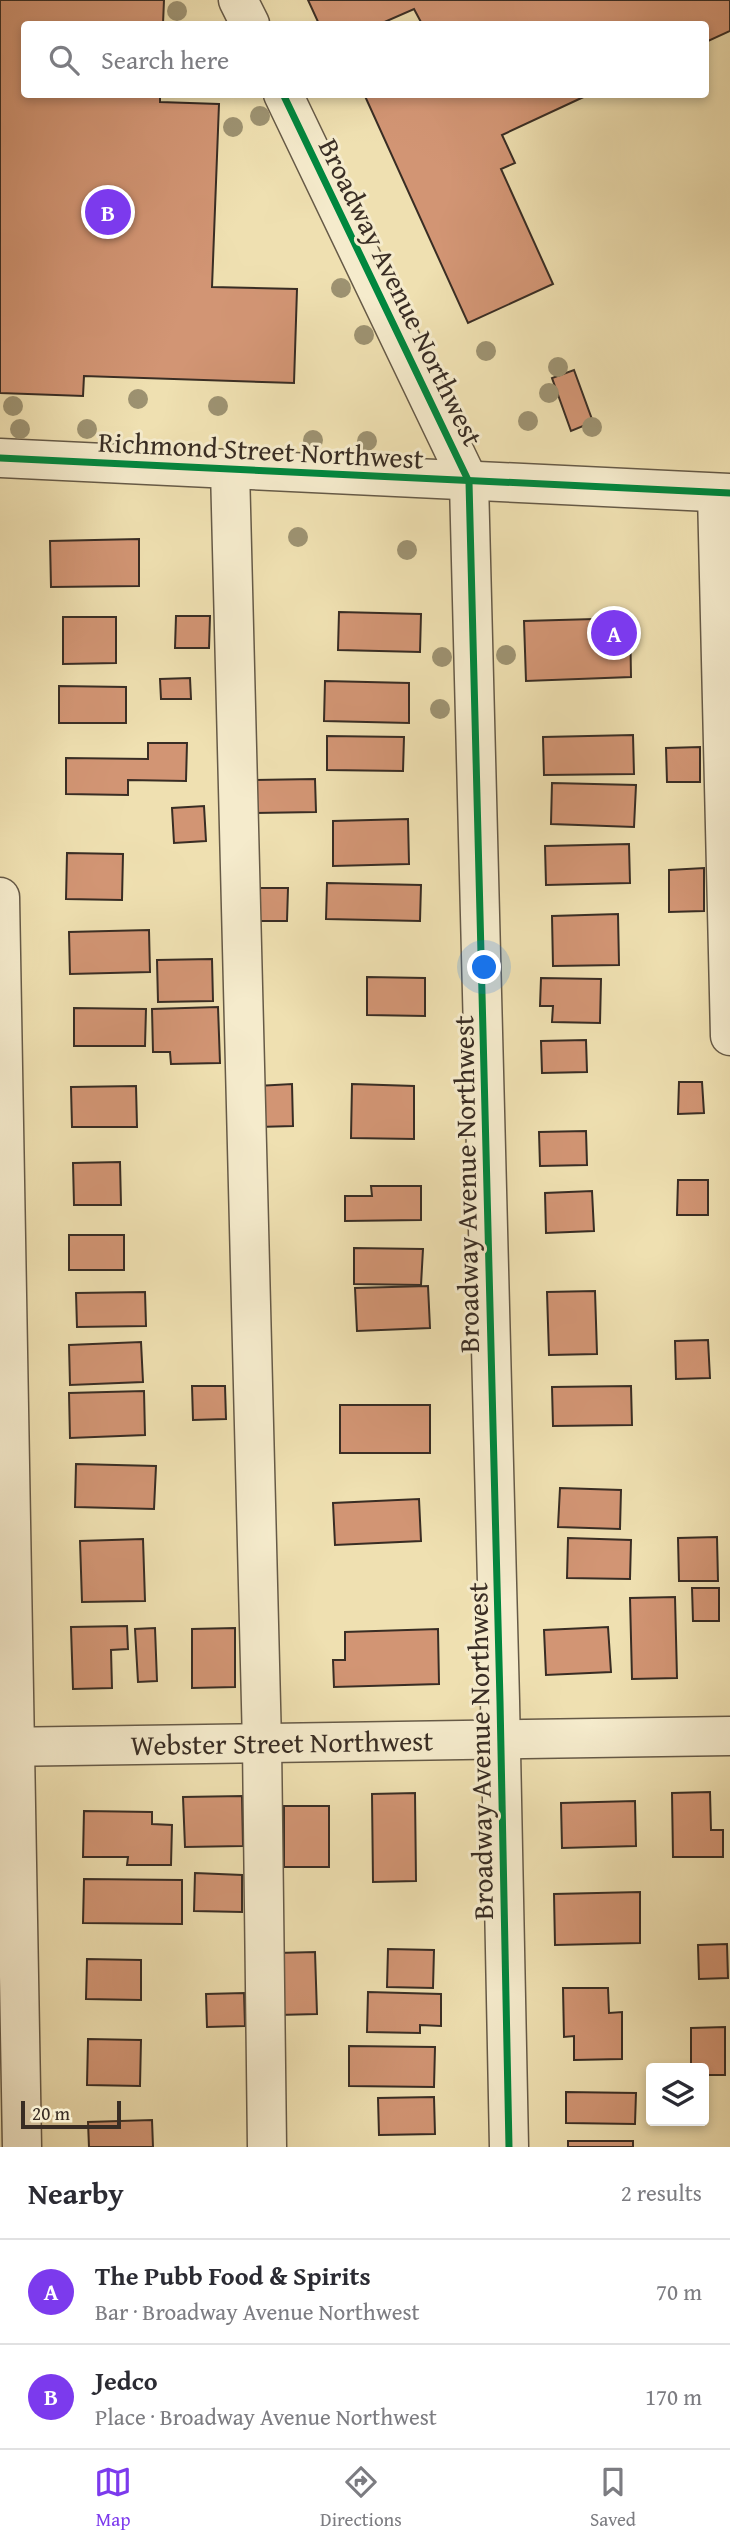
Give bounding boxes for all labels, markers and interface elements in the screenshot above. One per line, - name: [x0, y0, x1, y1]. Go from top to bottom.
- search box: [21, 21, 709, 98]
- text: Search here: [101, 40, 229, 79]
- icon: search: [45, 41, 83, 79]
- street label: Broadway Avenue Northwest: [309, 131, 494, 453]
- pin: B: [85, 186, 131, 238]
- street label: Richmond Street Northwest: [97, 421, 425, 479]
- pin: A: [591, 607, 637, 659]
- your location: [467, 950, 501, 984]
- street label: Broadway Avenue Northwest: [442, 1015, 489, 1353]
- street label: Broadway Avenue Northwest: [456, 1582, 503, 1920]
- street label: Webster Street Northwest: [130, 1719, 434, 1765]
- map controls: [646, 2063, 709, 2126]
- button: layers: [646, 2063, 709, 2126]
- scale bar: [21, 2098, 121, 2130]
- text: 20 m: [32, 2099, 70, 2127]
- text: Nearby: [28, 2171, 124, 2215]
- text: 2 results: [621, 2176, 702, 2209]
- text: The Pubb Food & Spirits: [95, 2256, 371, 2295]
- text: A: [44, 2275, 58, 2308]
- text: 70 m: [656, 2275, 702, 2308]
- text: Bar · Broadway Avenue Northwest: [95, 2295, 420, 2328]
- text: Jedco: [95, 2361, 157, 2400]
- text: B: [44, 2380, 58, 2413]
- text: 170 m: [645, 2380, 702, 2413]
- text: Place · Broadway Avenue Northwest: [95, 2400, 437, 2433]
- tab: Map: [94, 2463, 132, 2533]
- tab: Directions: [320, 2463, 402, 2533]
- tab: Saved: [590, 2463, 636, 2533]

